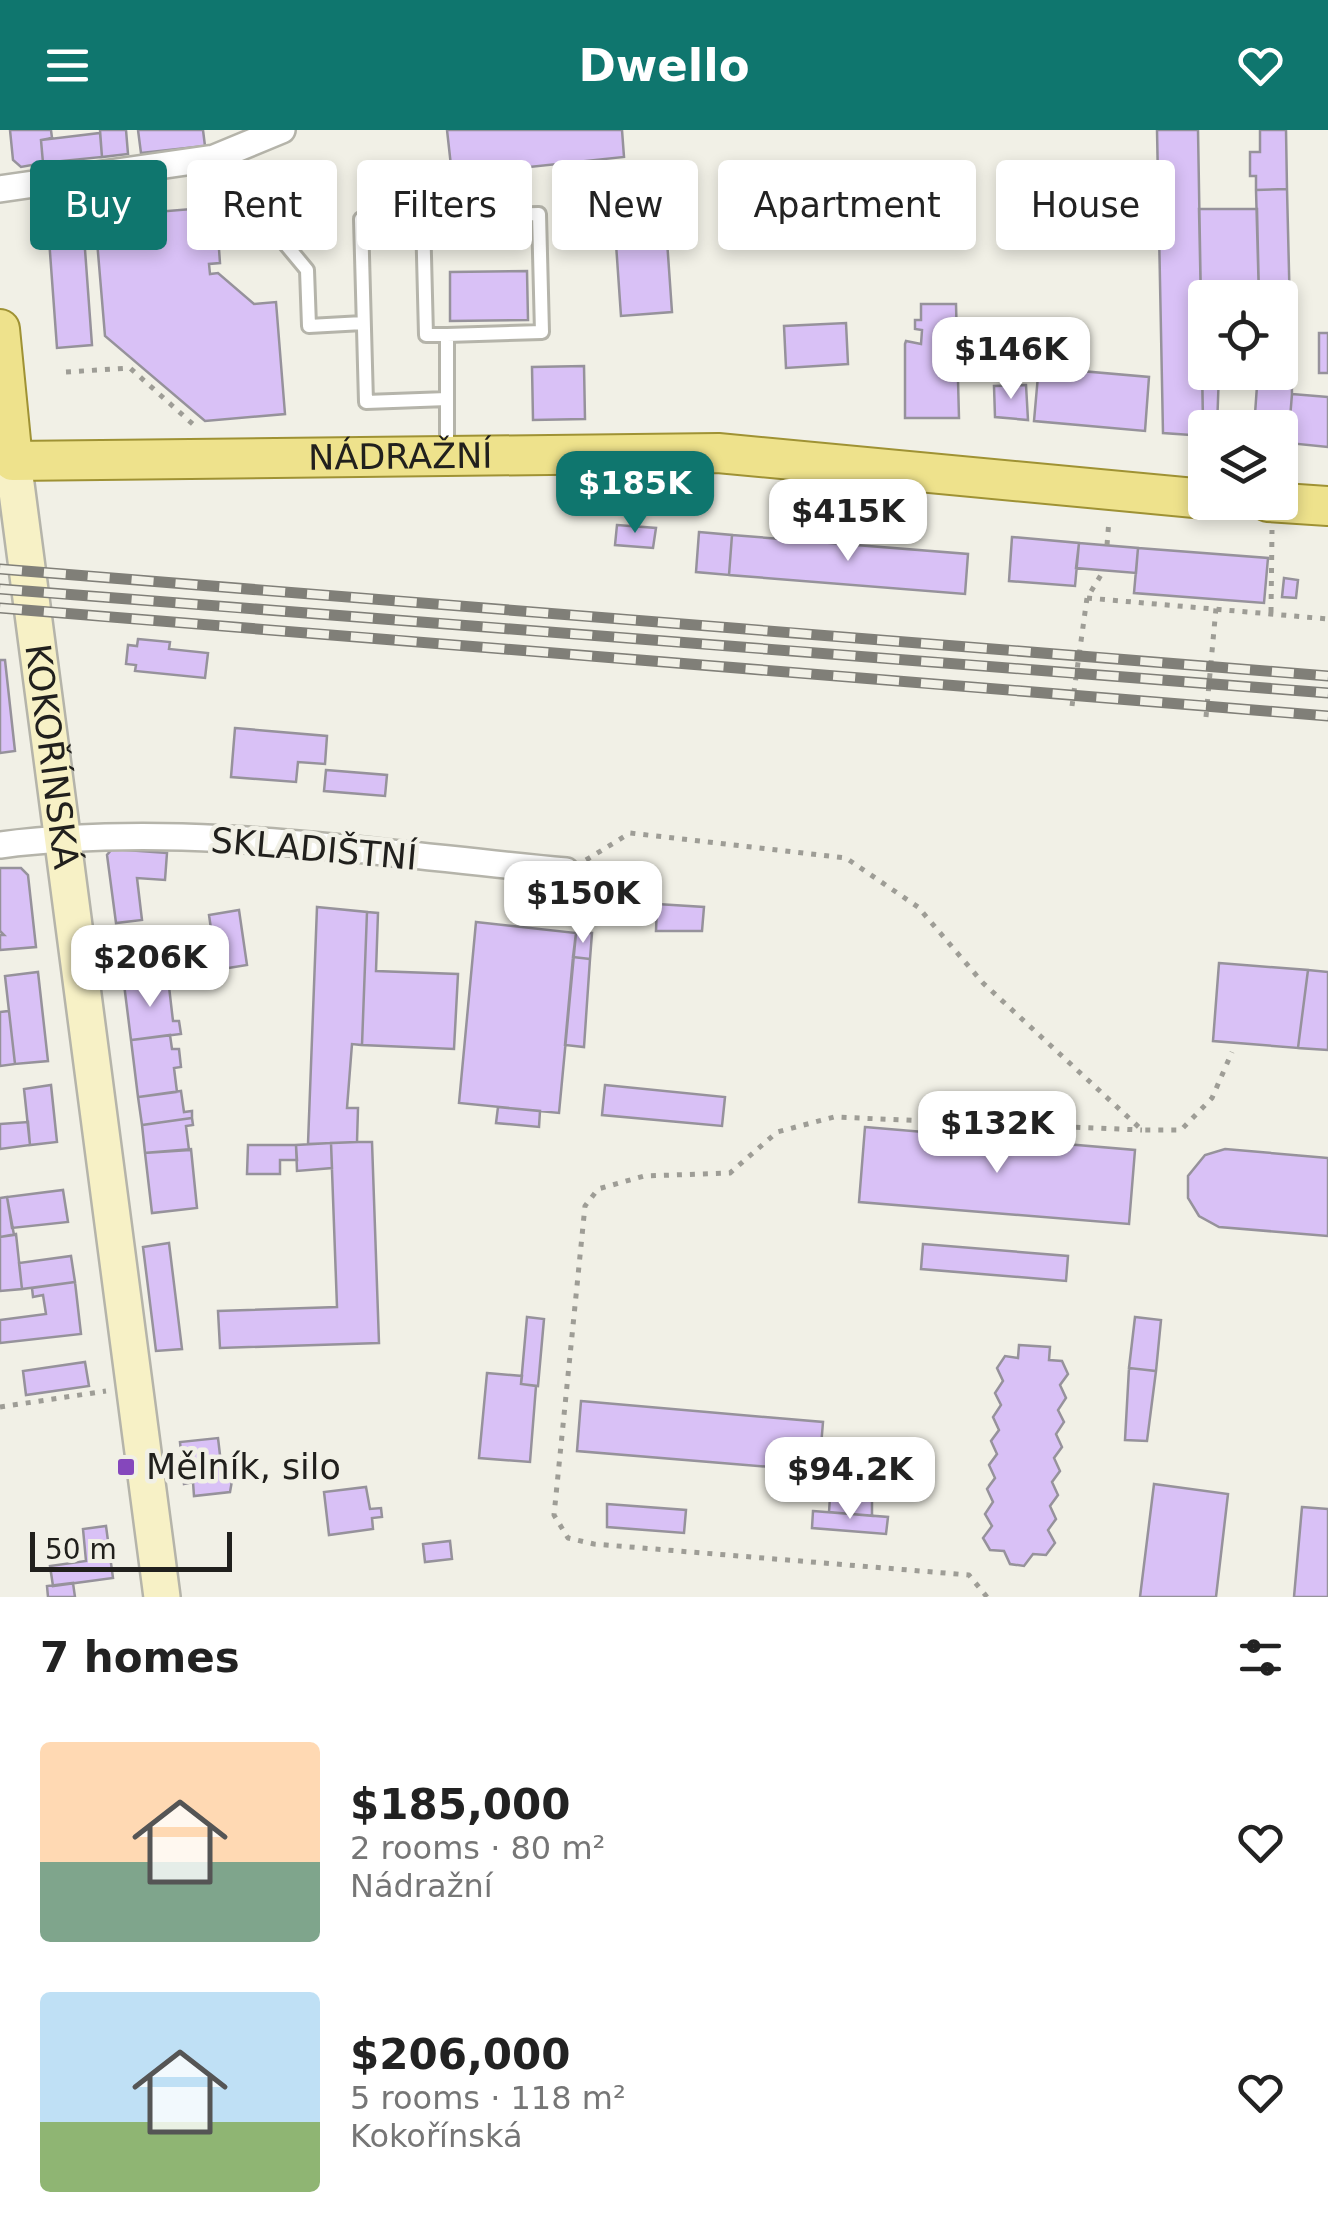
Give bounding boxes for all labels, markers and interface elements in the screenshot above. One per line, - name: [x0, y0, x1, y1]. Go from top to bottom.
- icon: menu: [40, 38, 95, 93]
- icon: heart: [1233, 38, 1288, 93]
- text: Dwello: [578, 39, 750, 92]
- chip: Buy: [30, 160, 167, 250]
- chip: Rent: [187, 160, 337, 250]
- chip: Filters: [357, 160, 532, 250]
- chip: New: [552, 160, 698, 250]
- chip: Apartment: [718, 160, 976, 250]
- chip: House: [996, 160, 1175, 250]
- map controls: [1188, 280, 1298, 520]
- button: locate: [1188, 280, 1298, 390]
- pin: $146K: [941, 317, 1081, 402]
- text: $146K: [954, 330, 1068, 368]
- button: layers: [1188, 410, 1298, 520]
- street label: NÁDRAŽNÍ: [308, 435, 493, 478]
- pin: $185K: [565, 451, 705, 536]
- text: $185K: [578, 464, 692, 502]
- pin: $415K: [778, 479, 918, 564]
- text: $415K: [791, 492, 905, 530]
- street label: KOKOŘÍNSKÁ: [17, 642, 87, 871]
- street label: SKLADIŠTNÍ: [209, 819, 419, 878]
- pin: $150K: [513, 861, 653, 946]
- text: $150K: [526, 874, 640, 912]
- pin: $206K: [80, 925, 220, 1010]
- text: $206K: [93, 938, 207, 976]
- pin: $132K: [927, 1091, 1067, 1176]
- text: $132K: [940, 1104, 1054, 1142]
- pin: $94.2K: [769, 1437, 931, 1522]
- place label: Mělník, silo: [146, 1447, 341, 1487]
- text: $94.2K: [787, 1450, 913, 1488]
- marker: Mělník, silo: [115, 1456, 137, 1478]
- scale bar: [30, 1527, 232, 1572]
- text: 50 m: [45, 1533, 117, 1566]
- icon: filters: [1233, 1630, 1288, 1685]
- text: 7 homes: [40, 1633, 240, 1682]
- text: $185,000: [350, 1780, 571, 1829]
- icon: home: [120, 1782, 240, 1902]
- icon: heart: [1233, 1815, 1288, 1870]
- text: 2 rooms · 80 m²: [350, 1829, 605, 1867]
- text: Nádražní: [350, 1867, 493, 1905]
- text: $206,000: [350, 2030, 571, 2079]
- icon: home: [120, 2032, 240, 2152]
- icon: heart: [1233, 2065, 1288, 2120]
- text: 5 rooms · 118 m²: [350, 2079, 626, 2117]
- text: Kokořínská: [350, 2117, 523, 2155]

